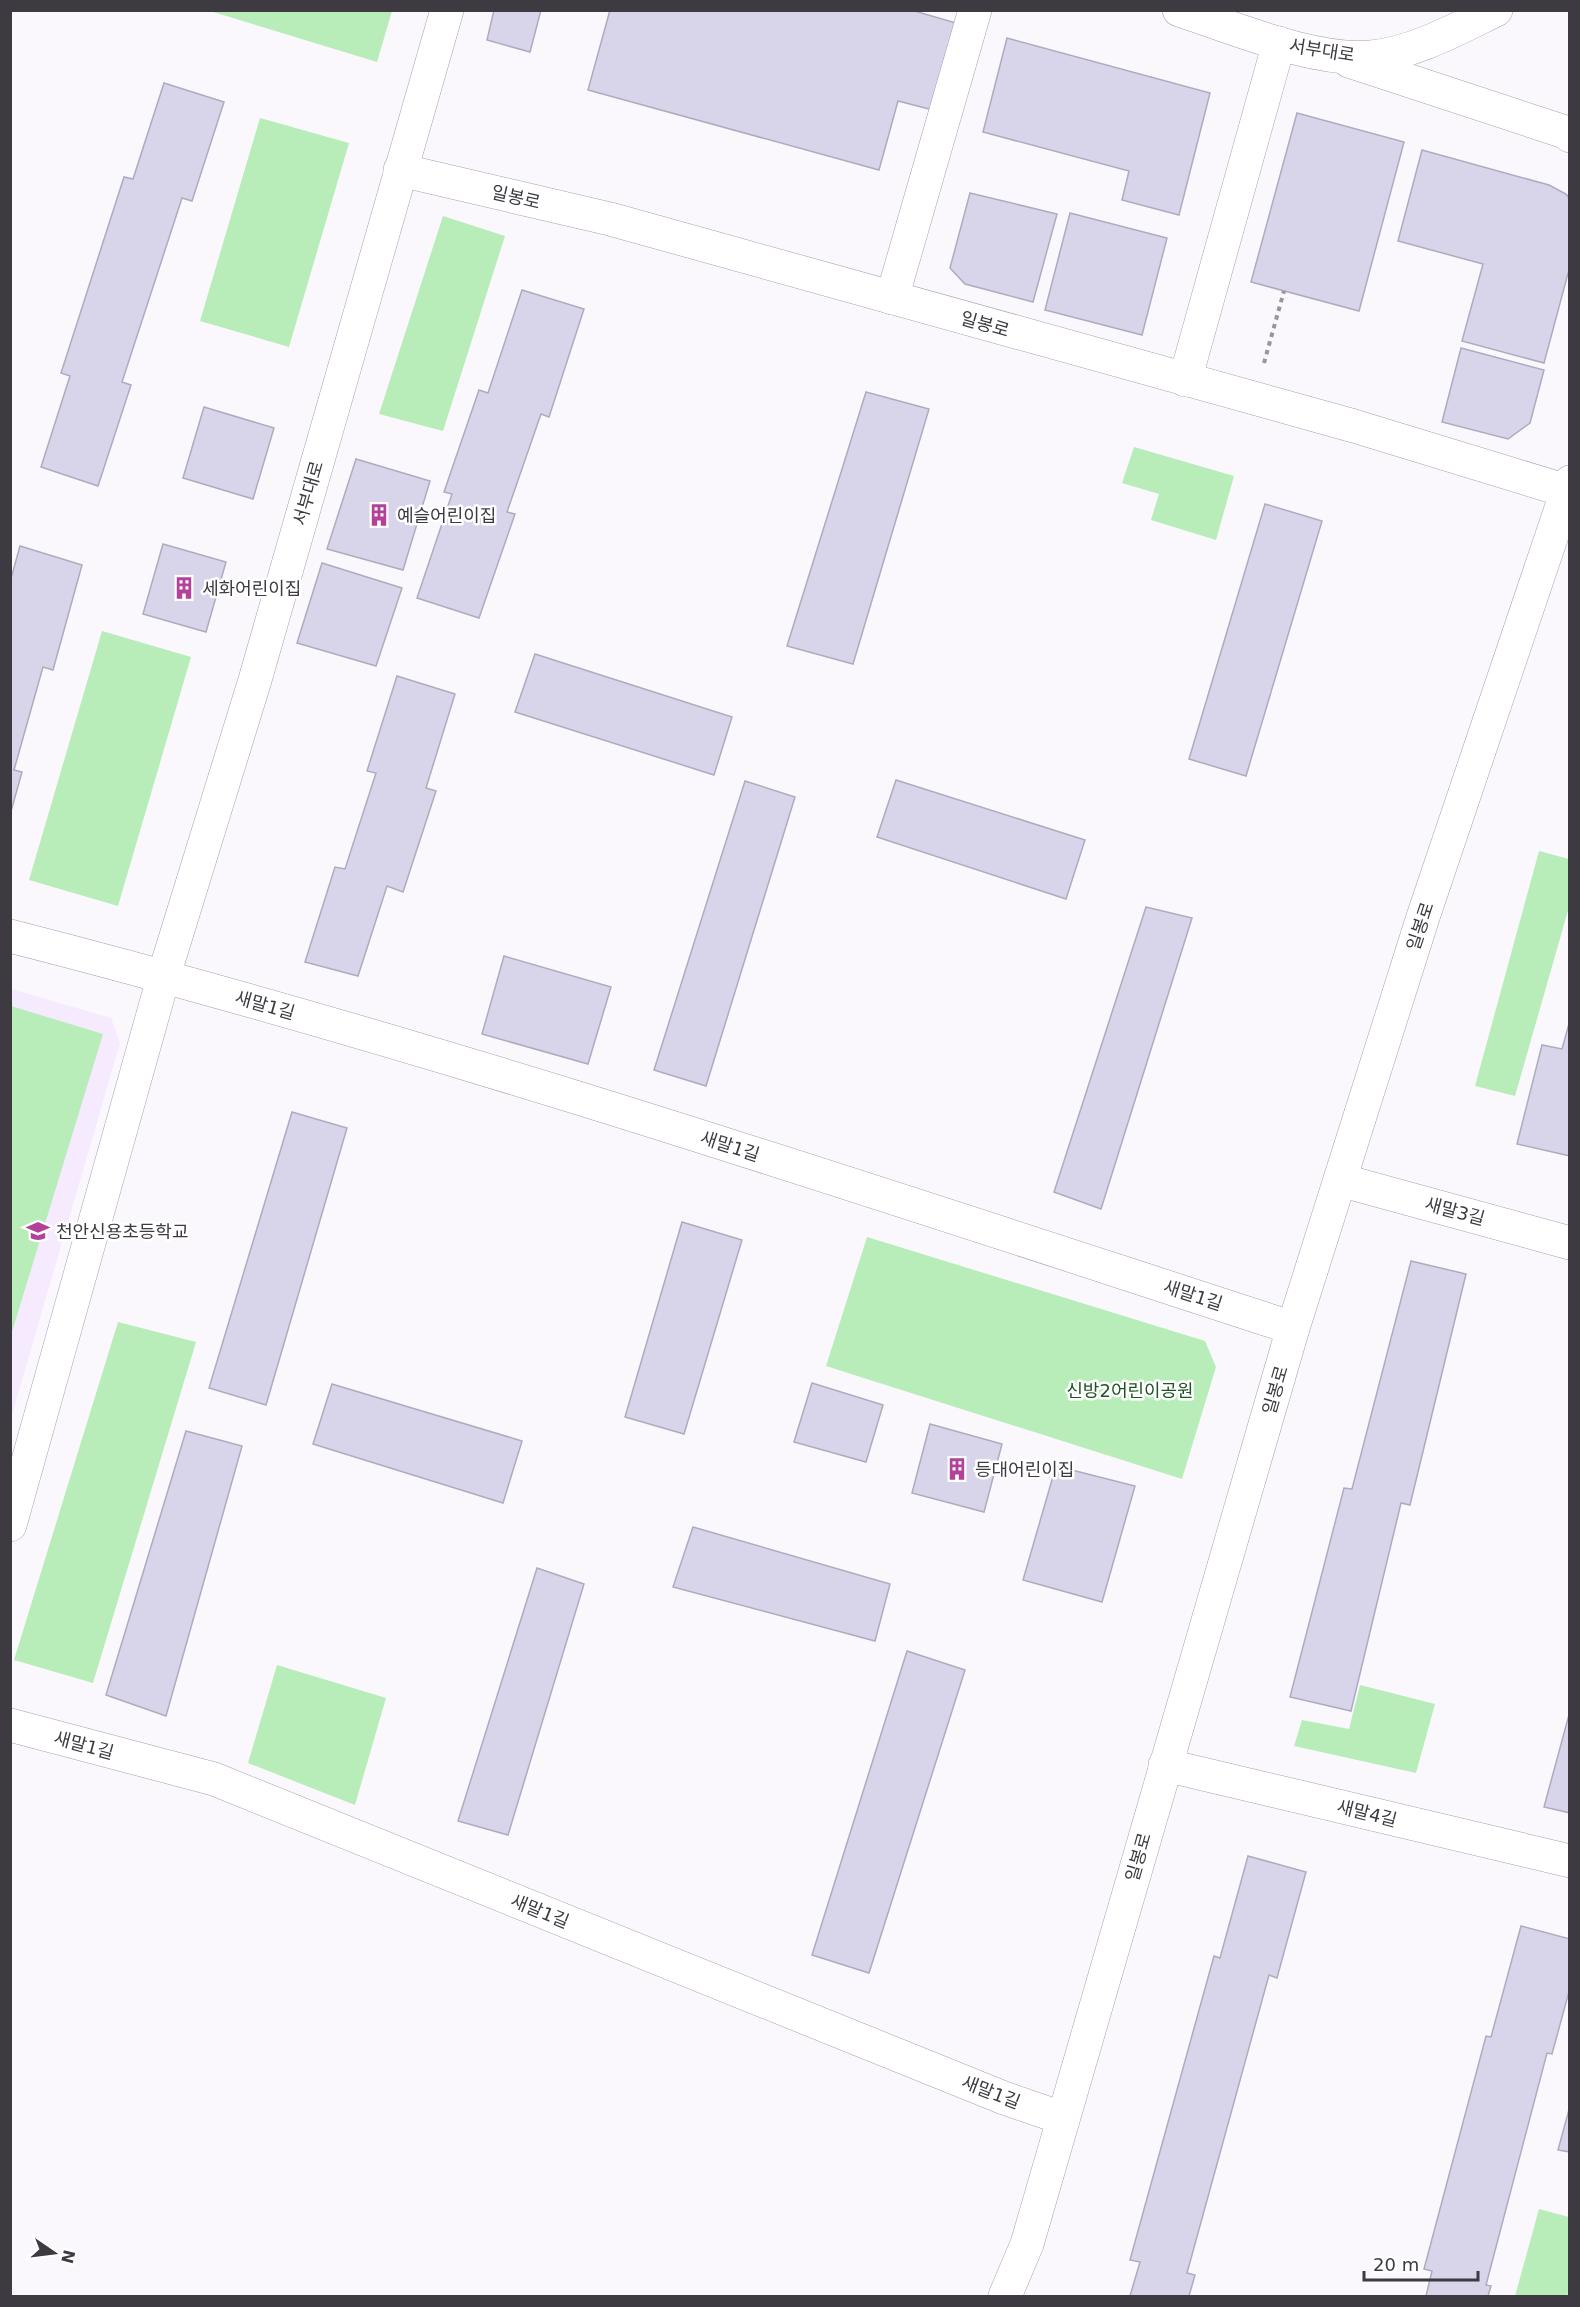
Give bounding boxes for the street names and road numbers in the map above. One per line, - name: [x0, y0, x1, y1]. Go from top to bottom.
- street label: 서부대로: [1288, 34, 1356, 66]
- street label: 일봉로: [489, 181, 543, 213]
- street label: 일봉로: [958, 307, 1012, 341]
- street label: 서부대로: [289, 458, 327, 528]
- street label: 일봉로: [1402, 899, 1438, 953]
- street label: 새말1길: [233, 986, 297, 1024]
- street label: 새말1길: [698, 1127, 762, 1165]
- street label: 새말3길: [1423, 1193, 1487, 1229]
- street label: 새말1길: [1161, 1276, 1225, 1314]
- street label: 일봉로: [1258, 1363, 1292, 1417]
- street label: 새말1길: [52, 1727, 116, 1763]
- street label: 새말4길: [1335, 1795, 1399, 1831]
- street label: 일봉로: [1121, 1830, 1155, 1884]
- street label: 새말1길: [508, 1890, 572, 1932]
- street label: 새말1길: [959, 2071, 1023, 2113]

